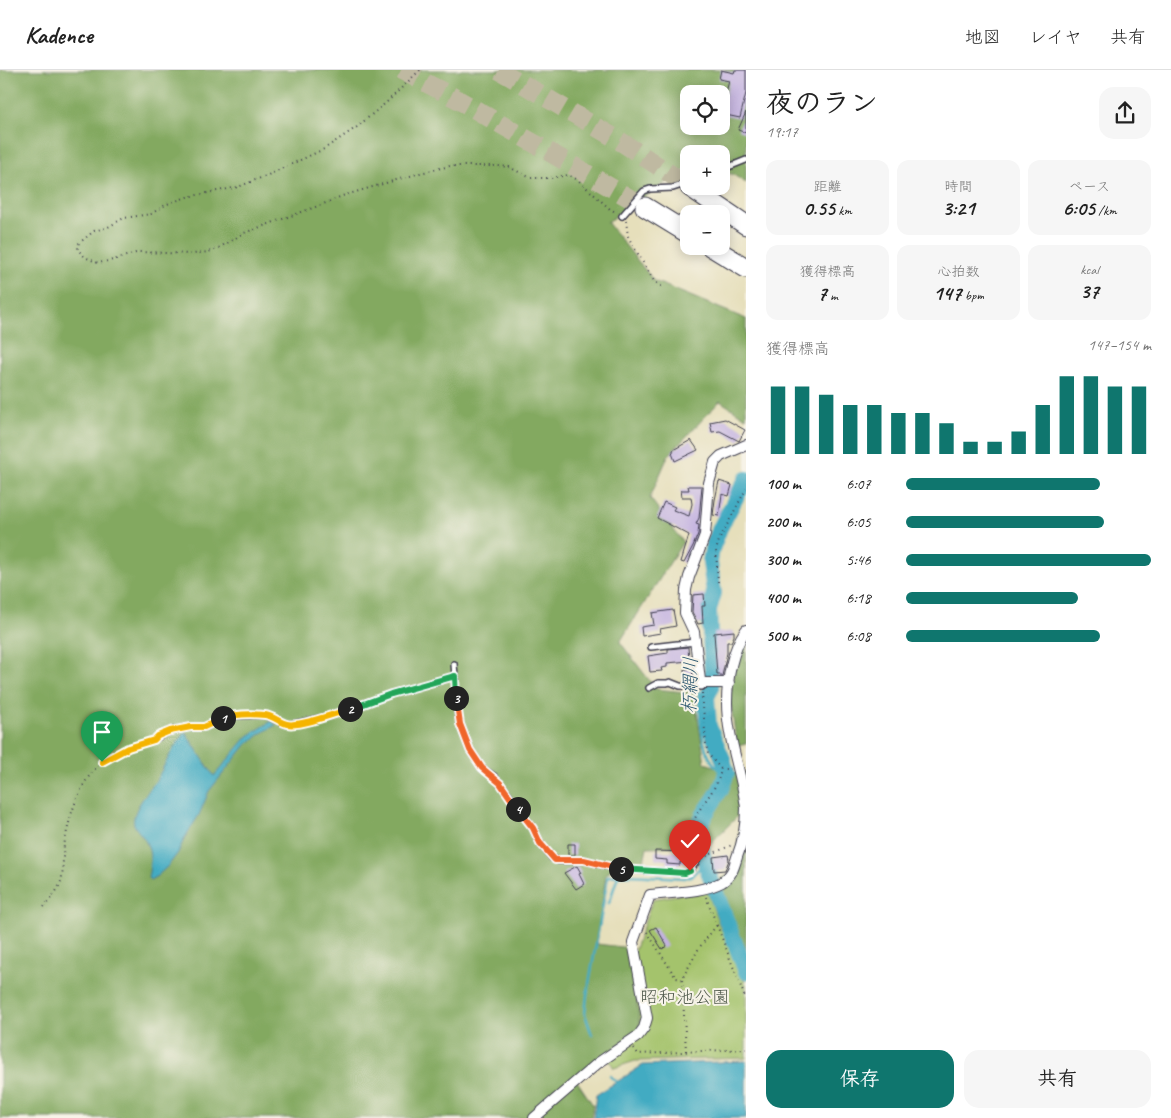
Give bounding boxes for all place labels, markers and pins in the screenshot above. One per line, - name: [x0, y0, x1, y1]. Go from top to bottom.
- pin: 3: [444, 686, 468, 710]
- pin: 2: [338, 696, 362, 722]
- pin: 1: [210, 706, 236, 730]
- pin: [81, 711, 123, 762]
- pin: 4: [506, 796, 530, 822]
- pin: [669, 820, 711, 871]
- pin: 5: [608, 856, 634, 882]

